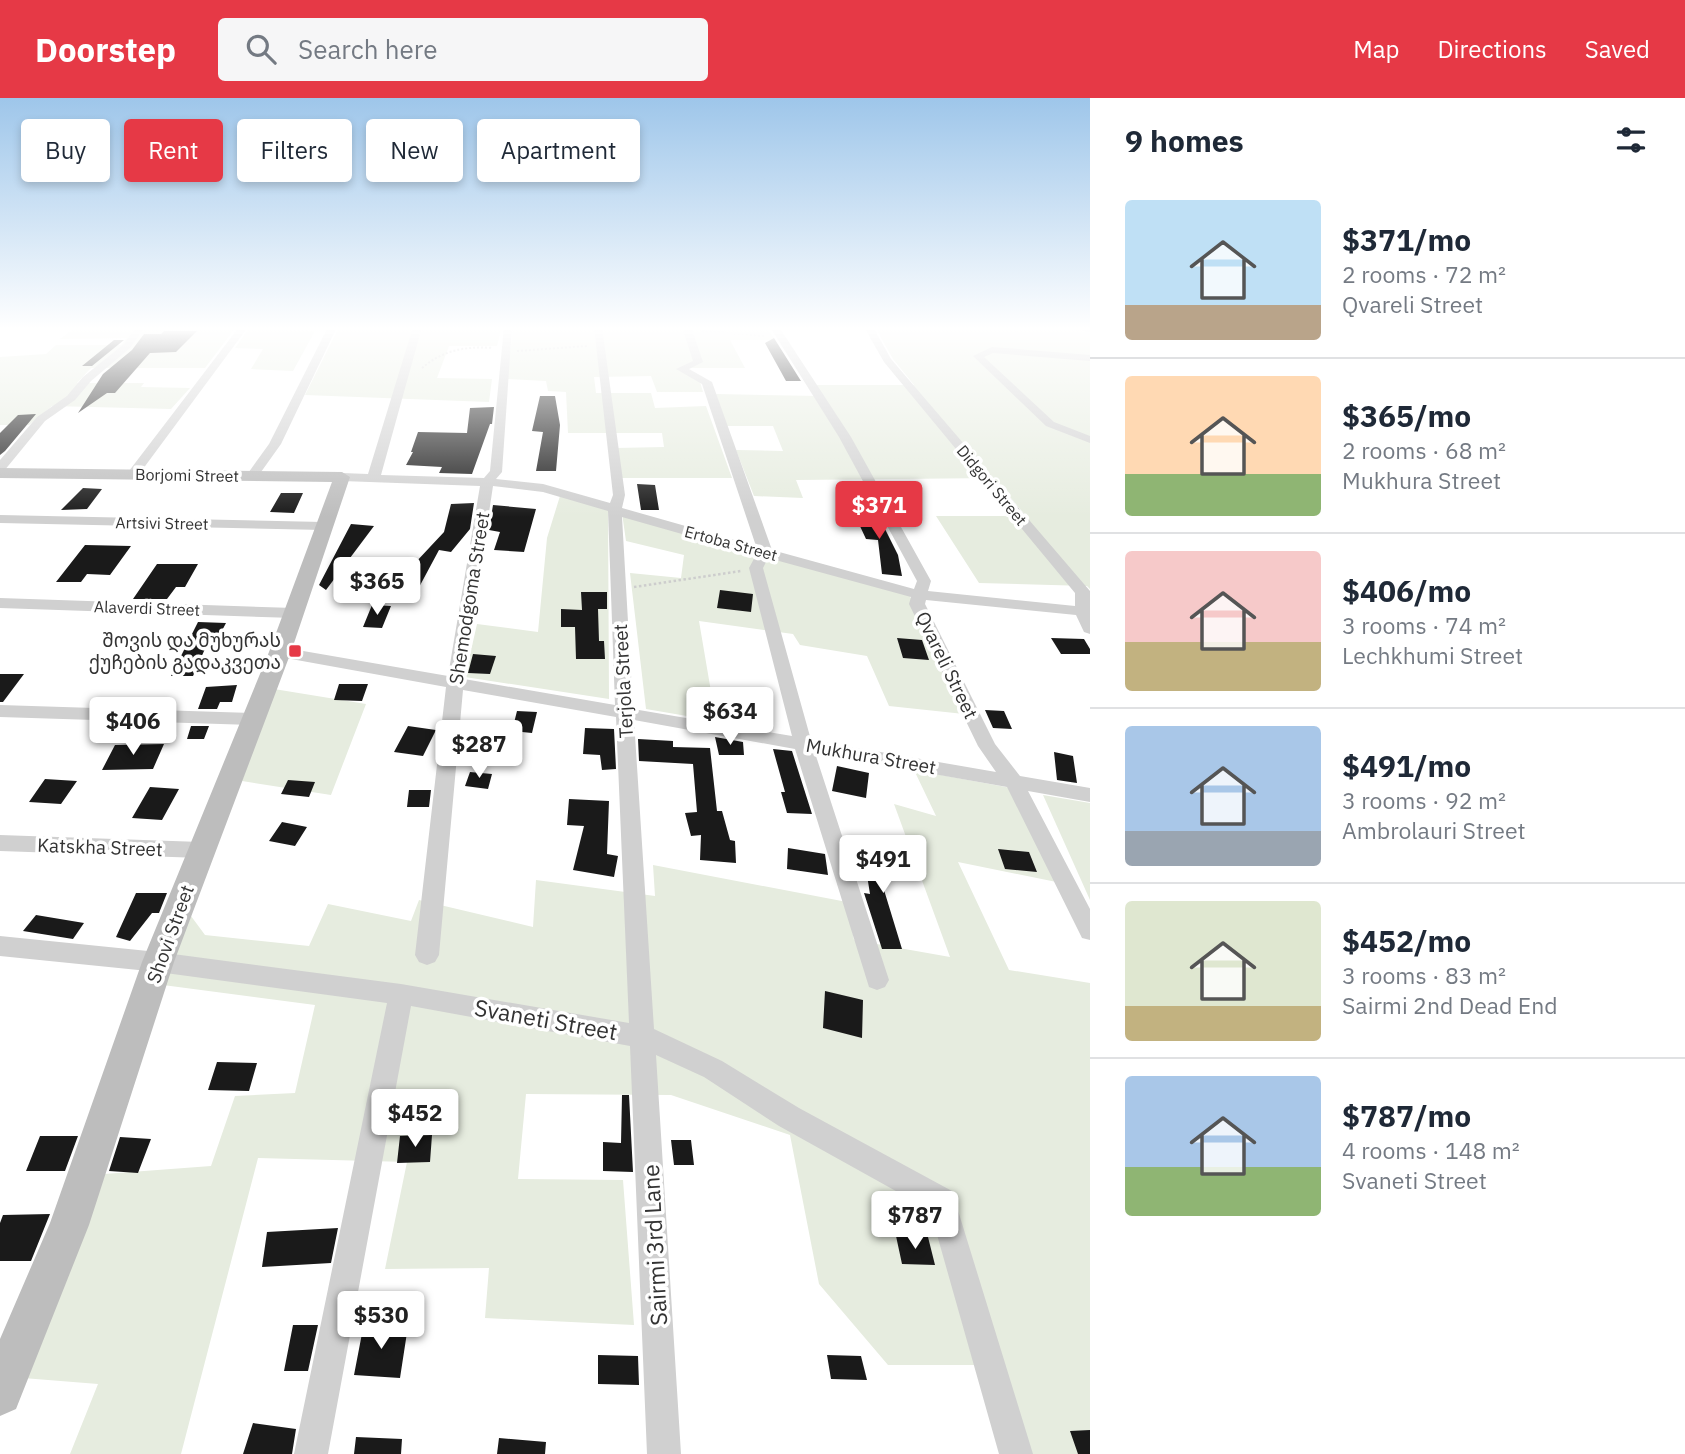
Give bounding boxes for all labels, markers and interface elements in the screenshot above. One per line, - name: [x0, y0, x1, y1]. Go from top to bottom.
- search box: [218, 18, 708, 81]
- text: Doorstep: [35, 28, 176, 71]
- icon: search: [242, 30, 280, 68]
- text: Search here: [298, 32, 437, 66]
- text: Map: [1353, 33, 1399, 65]
- text: Directions: [1437, 33, 1547, 65]
- text: Saved: [1585, 33, 1650, 65]
- chip: Buy: [21, 119, 110, 182]
- chip: Rent: [124, 119, 223, 182]
- chip: Filters: [237, 119, 352, 182]
- chip: New: [366, 119, 463, 182]
- chip: Apartment: [477, 119, 640, 182]
- text: 9 homes: [1125, 121, 1244, 160]
- icon: filters: [1612, 121, 1650, 159]
- text: $371/mo: [1342, 220, 1471, 259]
- icon: home: [1181, 228, 1265, 312]
- text: 2 rooms · 72 m²: [1342, 259, 1506, 289]
- text: Qvareli Street: [1342, 289, 1483, 319]
- text: $365/mo: [1342, 396, 1471, 435]
- icon: home: [1181, 404, 1265, 488]
- text: 2 rooms · 68 m²: [1342, 435, 1506, 465]
- street label: Didgori Street: [953, 441, 1031, 529]
- street label: Borjomi Street: [135, 464, 239, 486]
- text: Mukhura Street: [1342, 465, 1501, 495]
- pin: $371: [838, 482, 920, 541]
- text: $371: [851, 489, 907, 519]
- street label: Shemodgoma Street: [444, 510, 494, 686]
- street label: Artsivi Street: [115, 512, 209, 534]
- street label: Ertoba Street: [682, 521, 780, 565]
- pin: $365: [336, 558, 418, 617]
- text: $365: [349, 565, 405, 595]
- text: $406/mo: [1342, 571, 1471, 610]
- icon: home: [1181, 579, 1265, 663]
- street label: Alaverdi Street: [94, 596, 200, 620]
- street label: Qvareli Street: [911, 607, 983, 723]
- text: 3 rooms · 74 m²: [1342, 610, 1506, 640]
- street label: Terjola Street: [608, 623, 638, 739]
- place label: შოვის და მუხურას ქუჩების გადაკვეთა: [89, 628, 281, 675]
- text: Lechkhumi Street: [1342, 640, 1523, 670]
- marker: შოვის და მუხურას ქუჩების გადაკვეთა: [287, 643, 303, 659]
- pin: $634: [689, 688, 771, 747]
- text: $634: [702, 695, 758, 725]
- pin: $406: [92, 698, 174, 757]
- text: $406: [105, 705, 161, 735]
- pin: $287: [438, 720, 520, 780]
- text: $287: [451, 728, 507, 758]
- street label: Mukhura Street: [804, 733, 938, 779]
- text: $491/mo: [1342, 746, 1471, 785]
- icon: home: [1181, 754, 1265, 838]
- text: 3 rooms · 92 m²: [1342, 785, 1506, 815]
- text: Ambrolauri Street: [1342, 815, 1526, 845]
- street label: Katskha Street: [37, 833, 163, 861]
- pin: $491: [842, 836, 924, 895]
- text: $491: [855, 843, 911, 873]
- street label: Shovi Street: [141, 881, 199, 987]
- text: $452/mo: [1342, 921, 1471, 960]
- icon: home: [1181, 929, 1265, 1013]
- text: 3 rooms · 83 m²: [1342, 960, 1506, 990]
- text: Sairmi 2nd Dead End: [1342, 990, 1558, 1020]
- street label: Svaneti Street: [472, 992, 620, 1046]
- pin: $452: [374, 1090, 456, 1149]
- text: $787/mo: [1342, 1096, 1471, 1135]
- text: $452: [387, 1097, 443, 1127]
- icon: home: [1181, 1104, 1265, 1188]
- text: 4 rooms · 148 m²: [1342, 1135, 1520, 1165]
- street label: Sairmi 3rd Lane: [635, 1164, 673, 1326]
- text: Svaneti Street: [1342, 1165, 1487, 1195]
- pin: $787: [874, 1192, 956, 1251]
- text: $787: [887, 1199, 943, 1229]
- pin: $530: [340, 1292, 422, 1351]
- text: $530: [353, 1299, 409, 1329]

